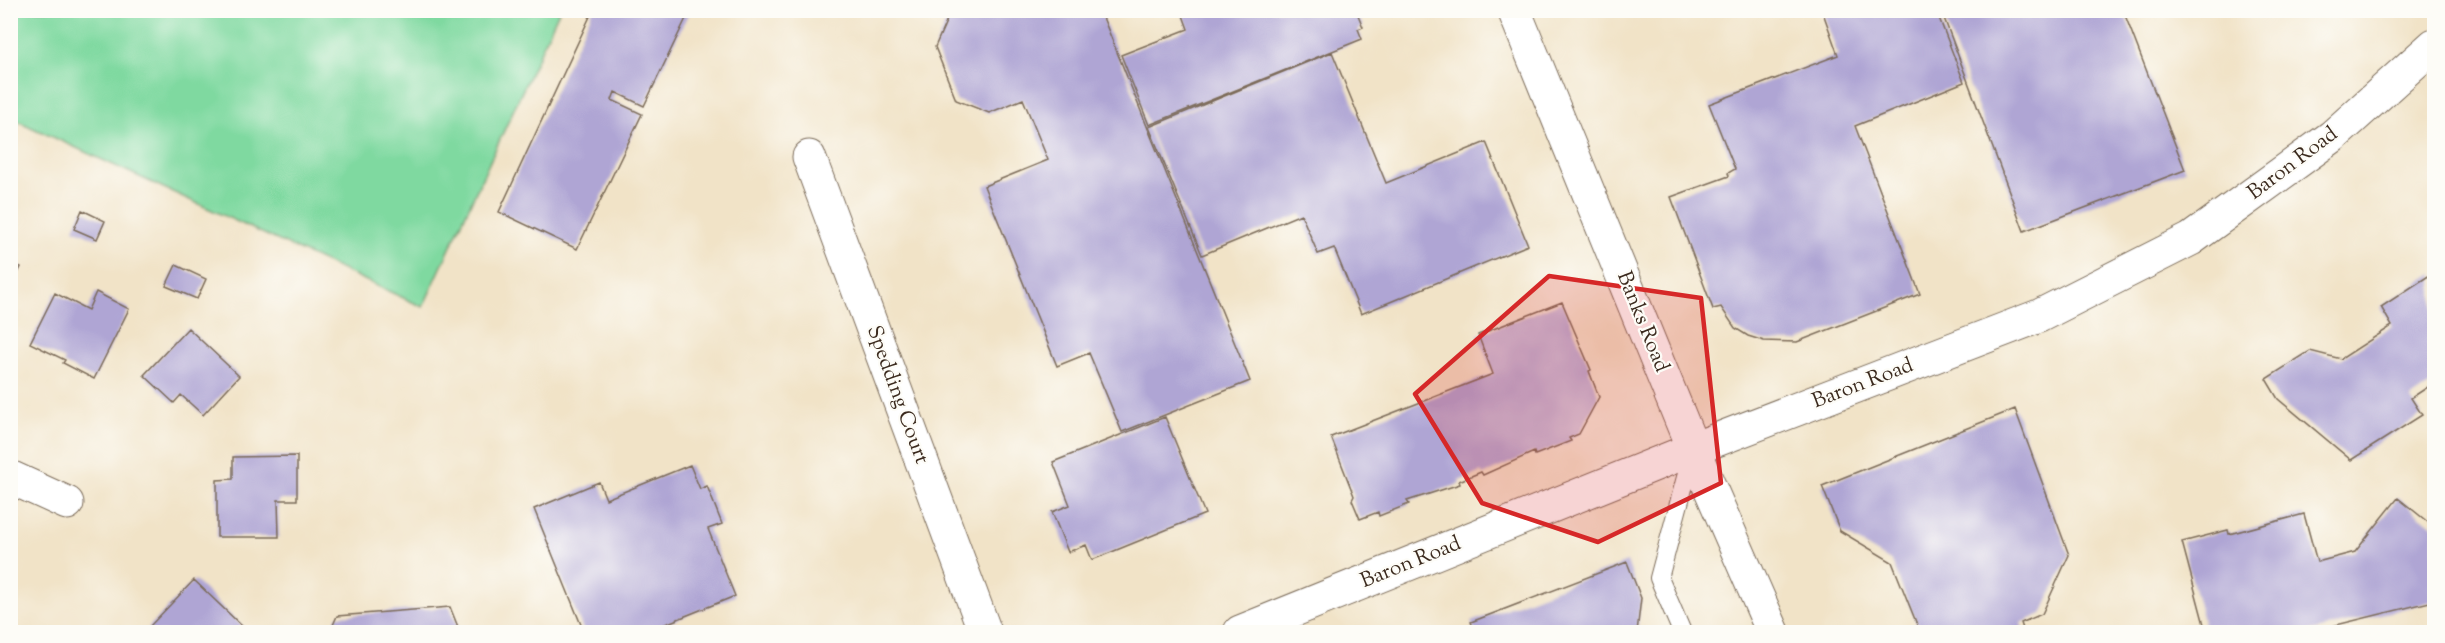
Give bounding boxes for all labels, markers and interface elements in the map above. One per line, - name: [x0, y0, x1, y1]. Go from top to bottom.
- street label: Baron Road: [2242, 120, 2344, 208]
- street label: Banks Road: [1608, 267, 1676, 377]
- street label: Spedding Court: [858, 322, 936, 468]
- street label: Baron Road: [1808, 351, 1918, 417]
- street label: Baron Road: [1356, 529, 1466, 597]

